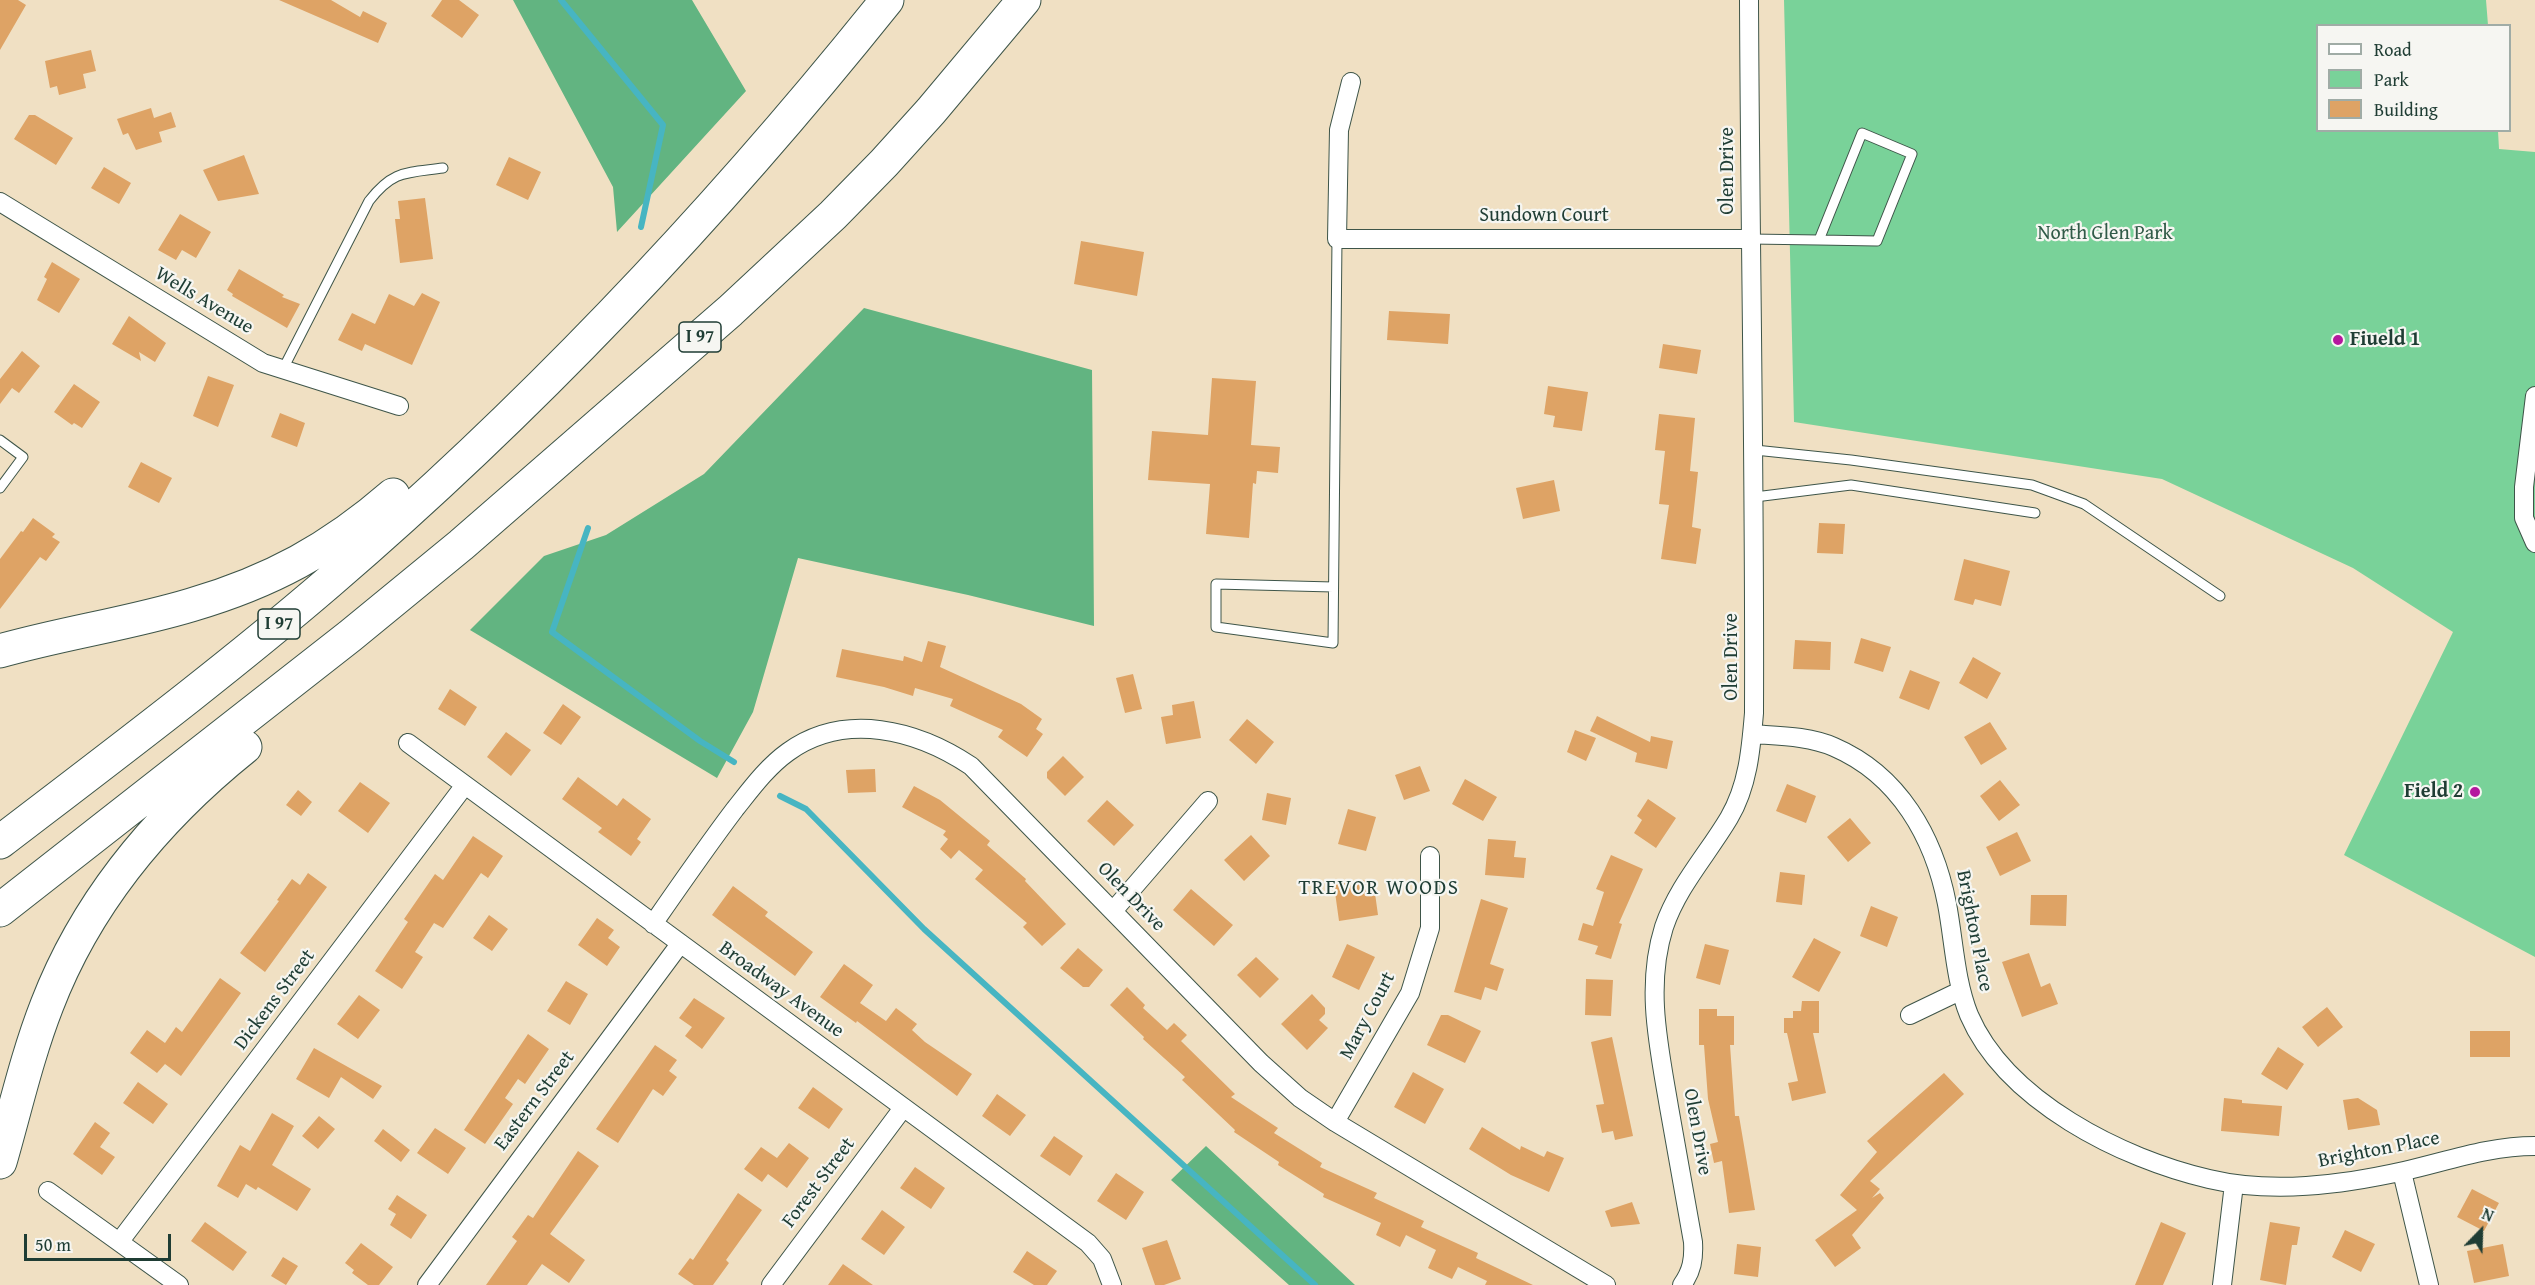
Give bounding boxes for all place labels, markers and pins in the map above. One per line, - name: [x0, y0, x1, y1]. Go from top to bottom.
- place label: Fiueld 1: [2350, 328, 2420, 352]
- marker: Fiueld 1: [2331, 333, 2345, 347]
- place label: Field 2: [2404, 780, 2463, 804]
- marker: Field 2: [2468, 785, 2482, 799]

